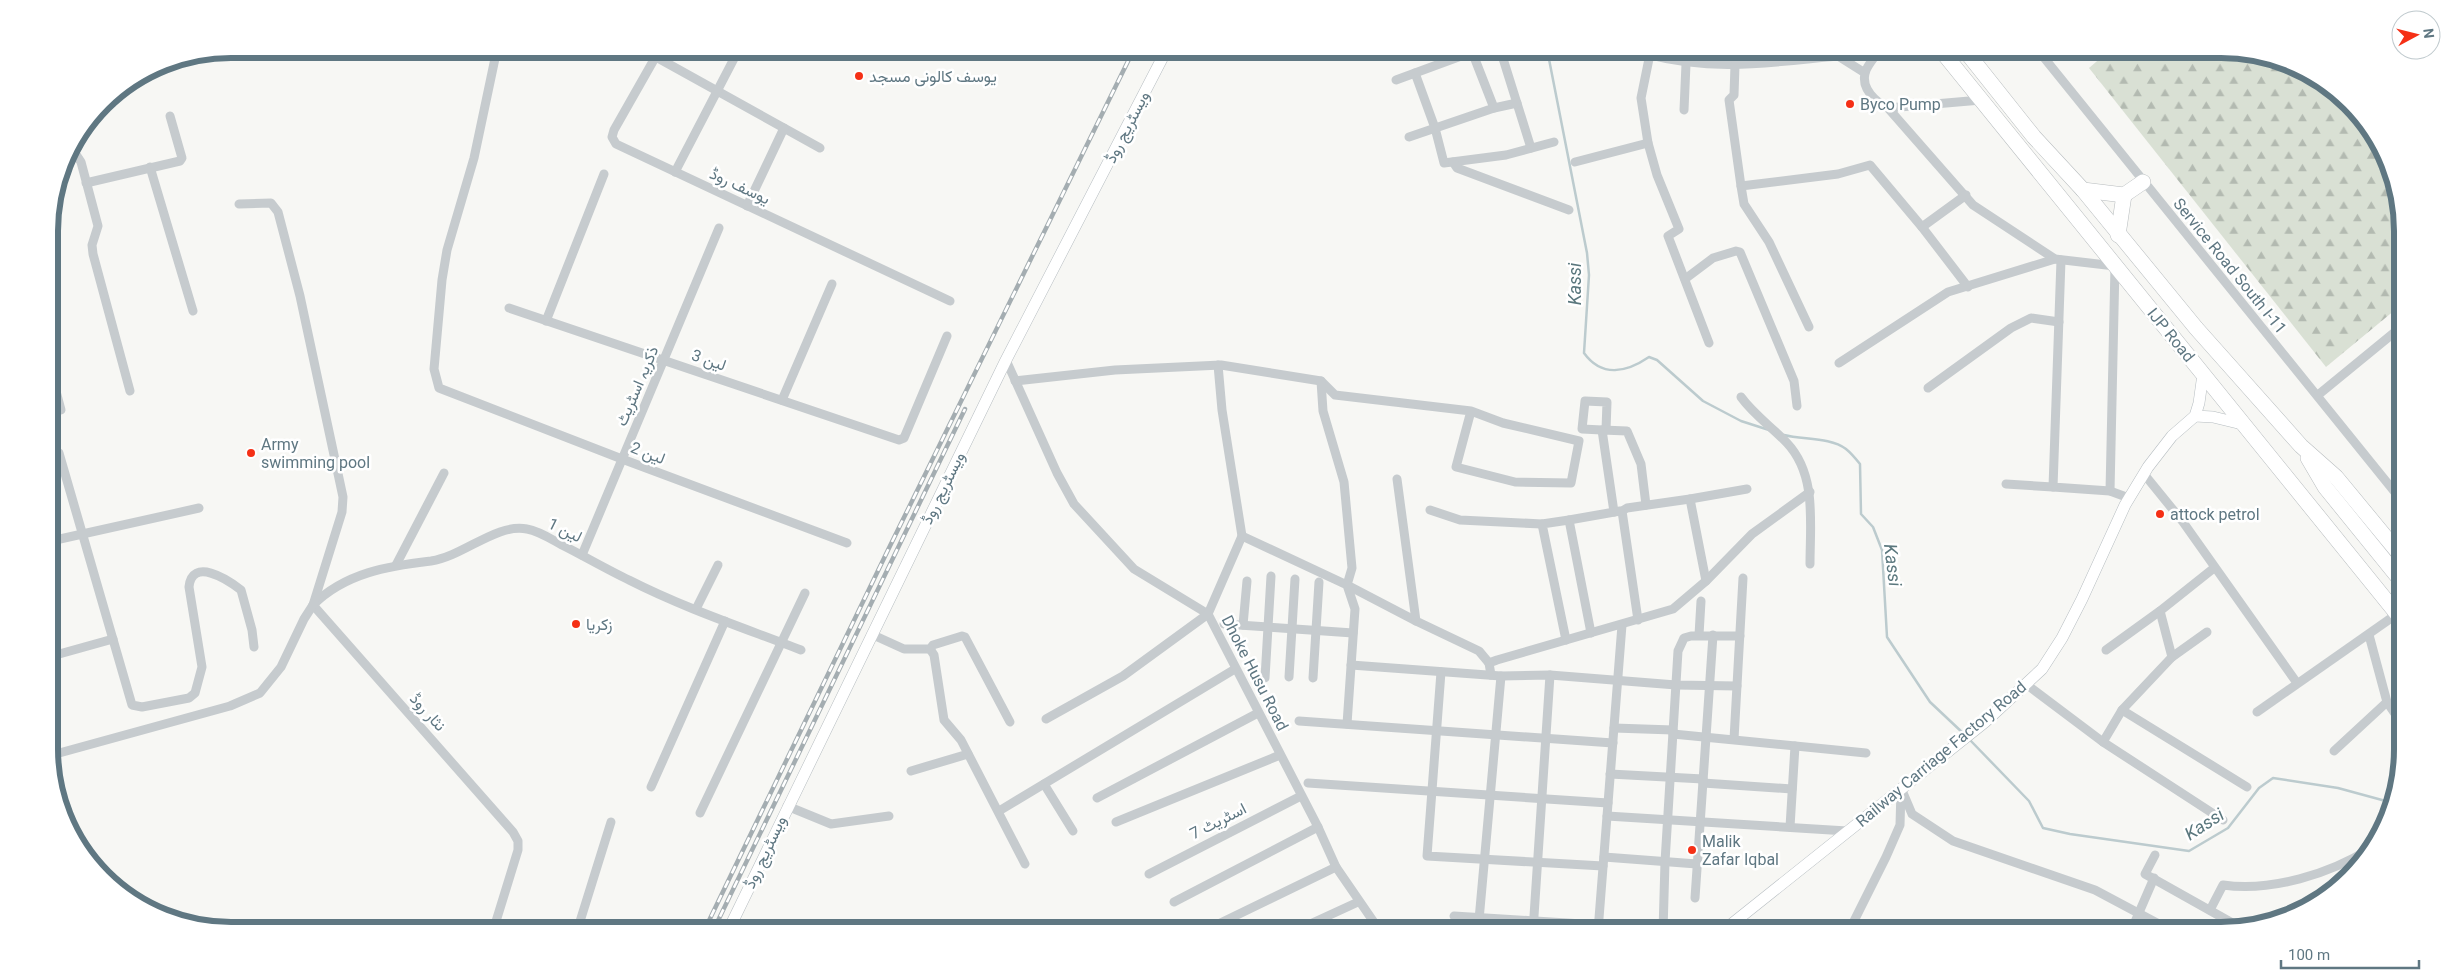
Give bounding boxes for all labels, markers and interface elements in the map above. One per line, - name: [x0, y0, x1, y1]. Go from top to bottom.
- north arrow: [2391, 10, 2441, 60]
- text: N: [2420, 28, 2437, 39]
- place label: یوسف کالونی مسجد: [869, 67, 997, 87]
- marker: یوسف کالونی مسجد: [853, 70, 865, 82]
- street label: ویسٹریج روڈ: [1101, 88, 1155, 167]
- place label: Byco Pump: [1860, 95, 1941, 114]
- marker: Byco Pump: [1844, 98, 1856, 110]
- street label: یوسف روڈ: [706, 164, 773, 209]
- street label: Service Road South I-11: [2169, 194, 2291, 338]
- water label: Kassi: [1564, 262, 1585, 305]
- street label: IJP Road: [2143, 304, 2199, 366]
- street label: ذکریہ اسٹریٹ: [612, 343, 663, 429]
- street label: لین 3: [689, 345, 729, 376]
- place label: Army swimming pool: [261, 435, 370, 472]
- street label: لین 2: [628, 438, 668, 469]
- marker: Army swimming pool: [245, 447, 257, 459]
- street label: ویسٹریج روڈ: [917, 449, 970, 528]
- place label: attock petrol: [2170, 505, 2260, 524]
- marker: attock petrol: [2154, 508, 2166, 520]
- street label: لین 1: [544, 514, 585, 547]
- water label: Kassi: [1880, 543, 1906, 588]
- street label: Dhoke Husu Road: [1218, 612, 1292, 734]
- place label: زکریا: [586, 615, 612, 635]
- marker: زکریا: [570, 618, 582, 630]
- street label: Railway Carriage Factory Road: [1852, 677, 2030, 831]
- street label: نثار روڈ: [405, 689, 450, 735]
- street label: اسٹریٹ 7: [1187, 799, 1250, 844]
- water label: Kassi: [2180, 803, 2228, 844]
- street label: ویسٹریج روڈ: [740, 813, 792, 892]
- place label: Malik Zafar Iqbal: [1702, 832, 1779, 869]
- marker: Malik Zafar Iqbal: [1686, 844, 1698, 856]
- scale bar: [2281, 938, 2418, 970]
- text: 100 m: [2288, 946, 2330, 964]

